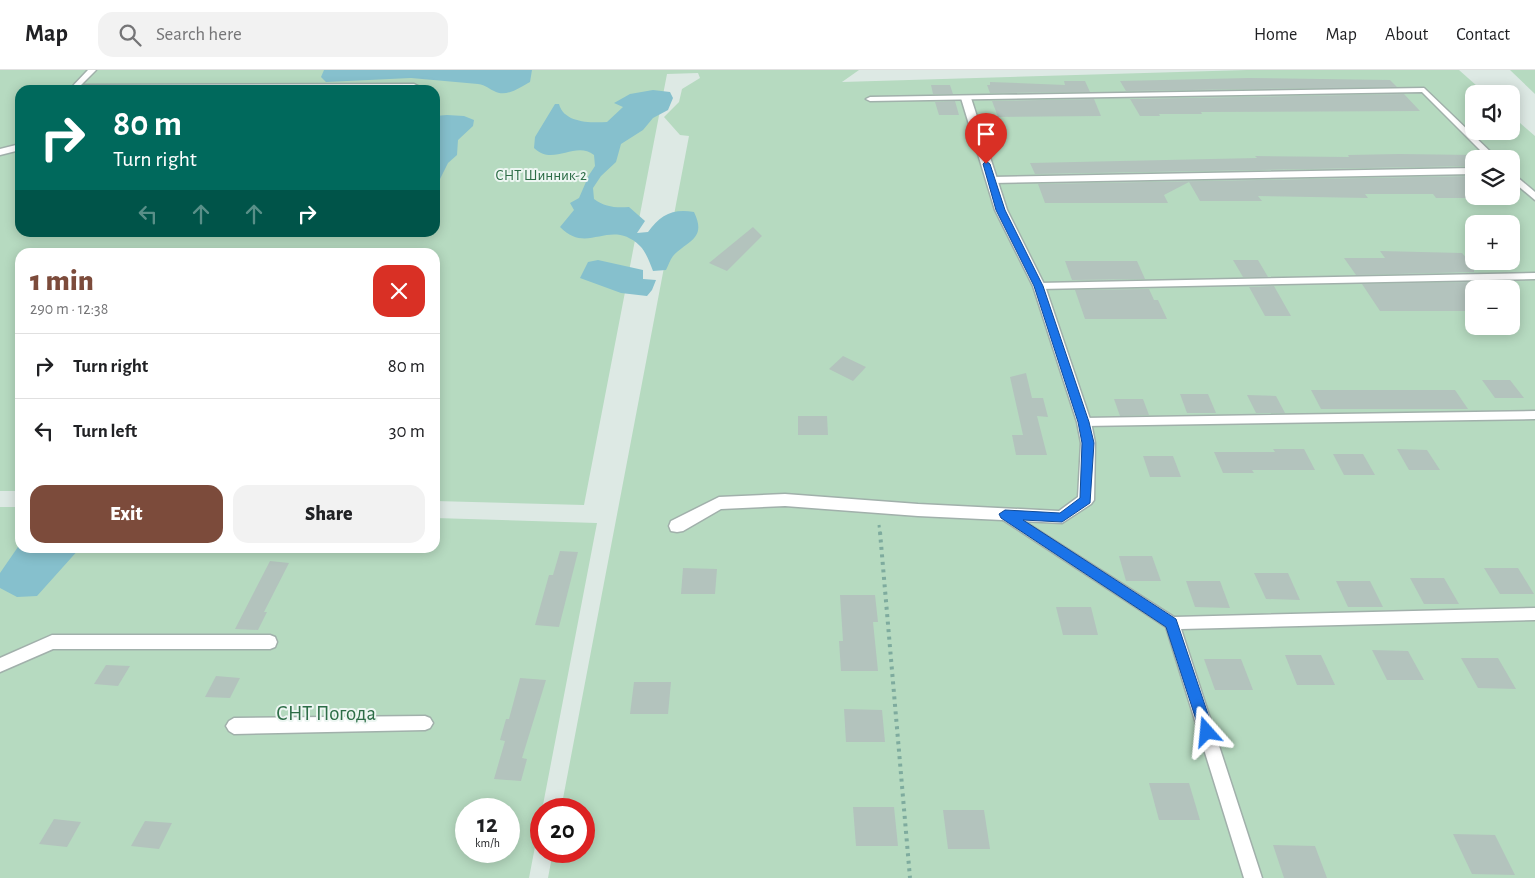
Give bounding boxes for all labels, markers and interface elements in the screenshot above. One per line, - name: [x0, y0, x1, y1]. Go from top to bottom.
- search box: [98, 12, 448, 57]
- icon: search: [116, 21, 144, 49]
- text: Map: [25, 22, 68, 46]
- text: Search here: [156, 25, 242, 44]
- text: Home: [1254, 26, 1297, 44]
- text: Map: [1325, 26, 1357, 44]
- text: About: [1385, 26, 1428, 44]
- text: Contact: [1456, 26, 1510, 44]
- map controls: [1465, 85, 1520, 335]
- button: sound: [1465, 85, 1520, 140]
- icon: right: [30, 105, 95, 170]
- text: 80 m: [113, 107, 182, 142]
- pin: [965, 113, 1007, 164]
- icon: arrive: [972, 120, 1000, 148]
- text: Turn right: [113, 148, 197, 170]
- button: layers: [1465, 150, 1520, 205]
- park label: СНТ Шинник-2: [495, 168, 587, 183]
- icon: left: [134, 200, 162, 228]
- icon: ahead: [187, 200, 215, 228]
- icon: ahead: [240, 200, 268, 228]
- icon: right: [293, 200, 321, 228]
- button: +: [1465, 215, 1520, 270]
- button: close: [373, 265, 425, 317]
- text: 1 min: [30, 266, 94, 296]
- button: −: [1465, 280, 1520, 335]
- text: 290 m · 12:38: [30, 301, 108, 317]
- icon: right: [30, 352, 58, 380]
- text: Turn right: [73, 357, 148, 376]
- text: 80 m: [388, 357, 425, 376]
- icon: left: [30, 417, 58, 445]
- text: Turn left: [73, 422, 137, 441]
- text: 30 m: [389, 422, 425, 441]
- button: Exit: [30, 485, 223, 543]
- button: Share: [233, 485, 425, 543]
- park label: СНТ Погода: [276, 703, 376, 724]
- position arrow: [1180, 705, 1232, 757]
- speed limit sign: 20: [530, 798, 595, 863]
- text: 12: [477, 812, 498, 837]
- text: km/h: [475, 837, 500, 849]

